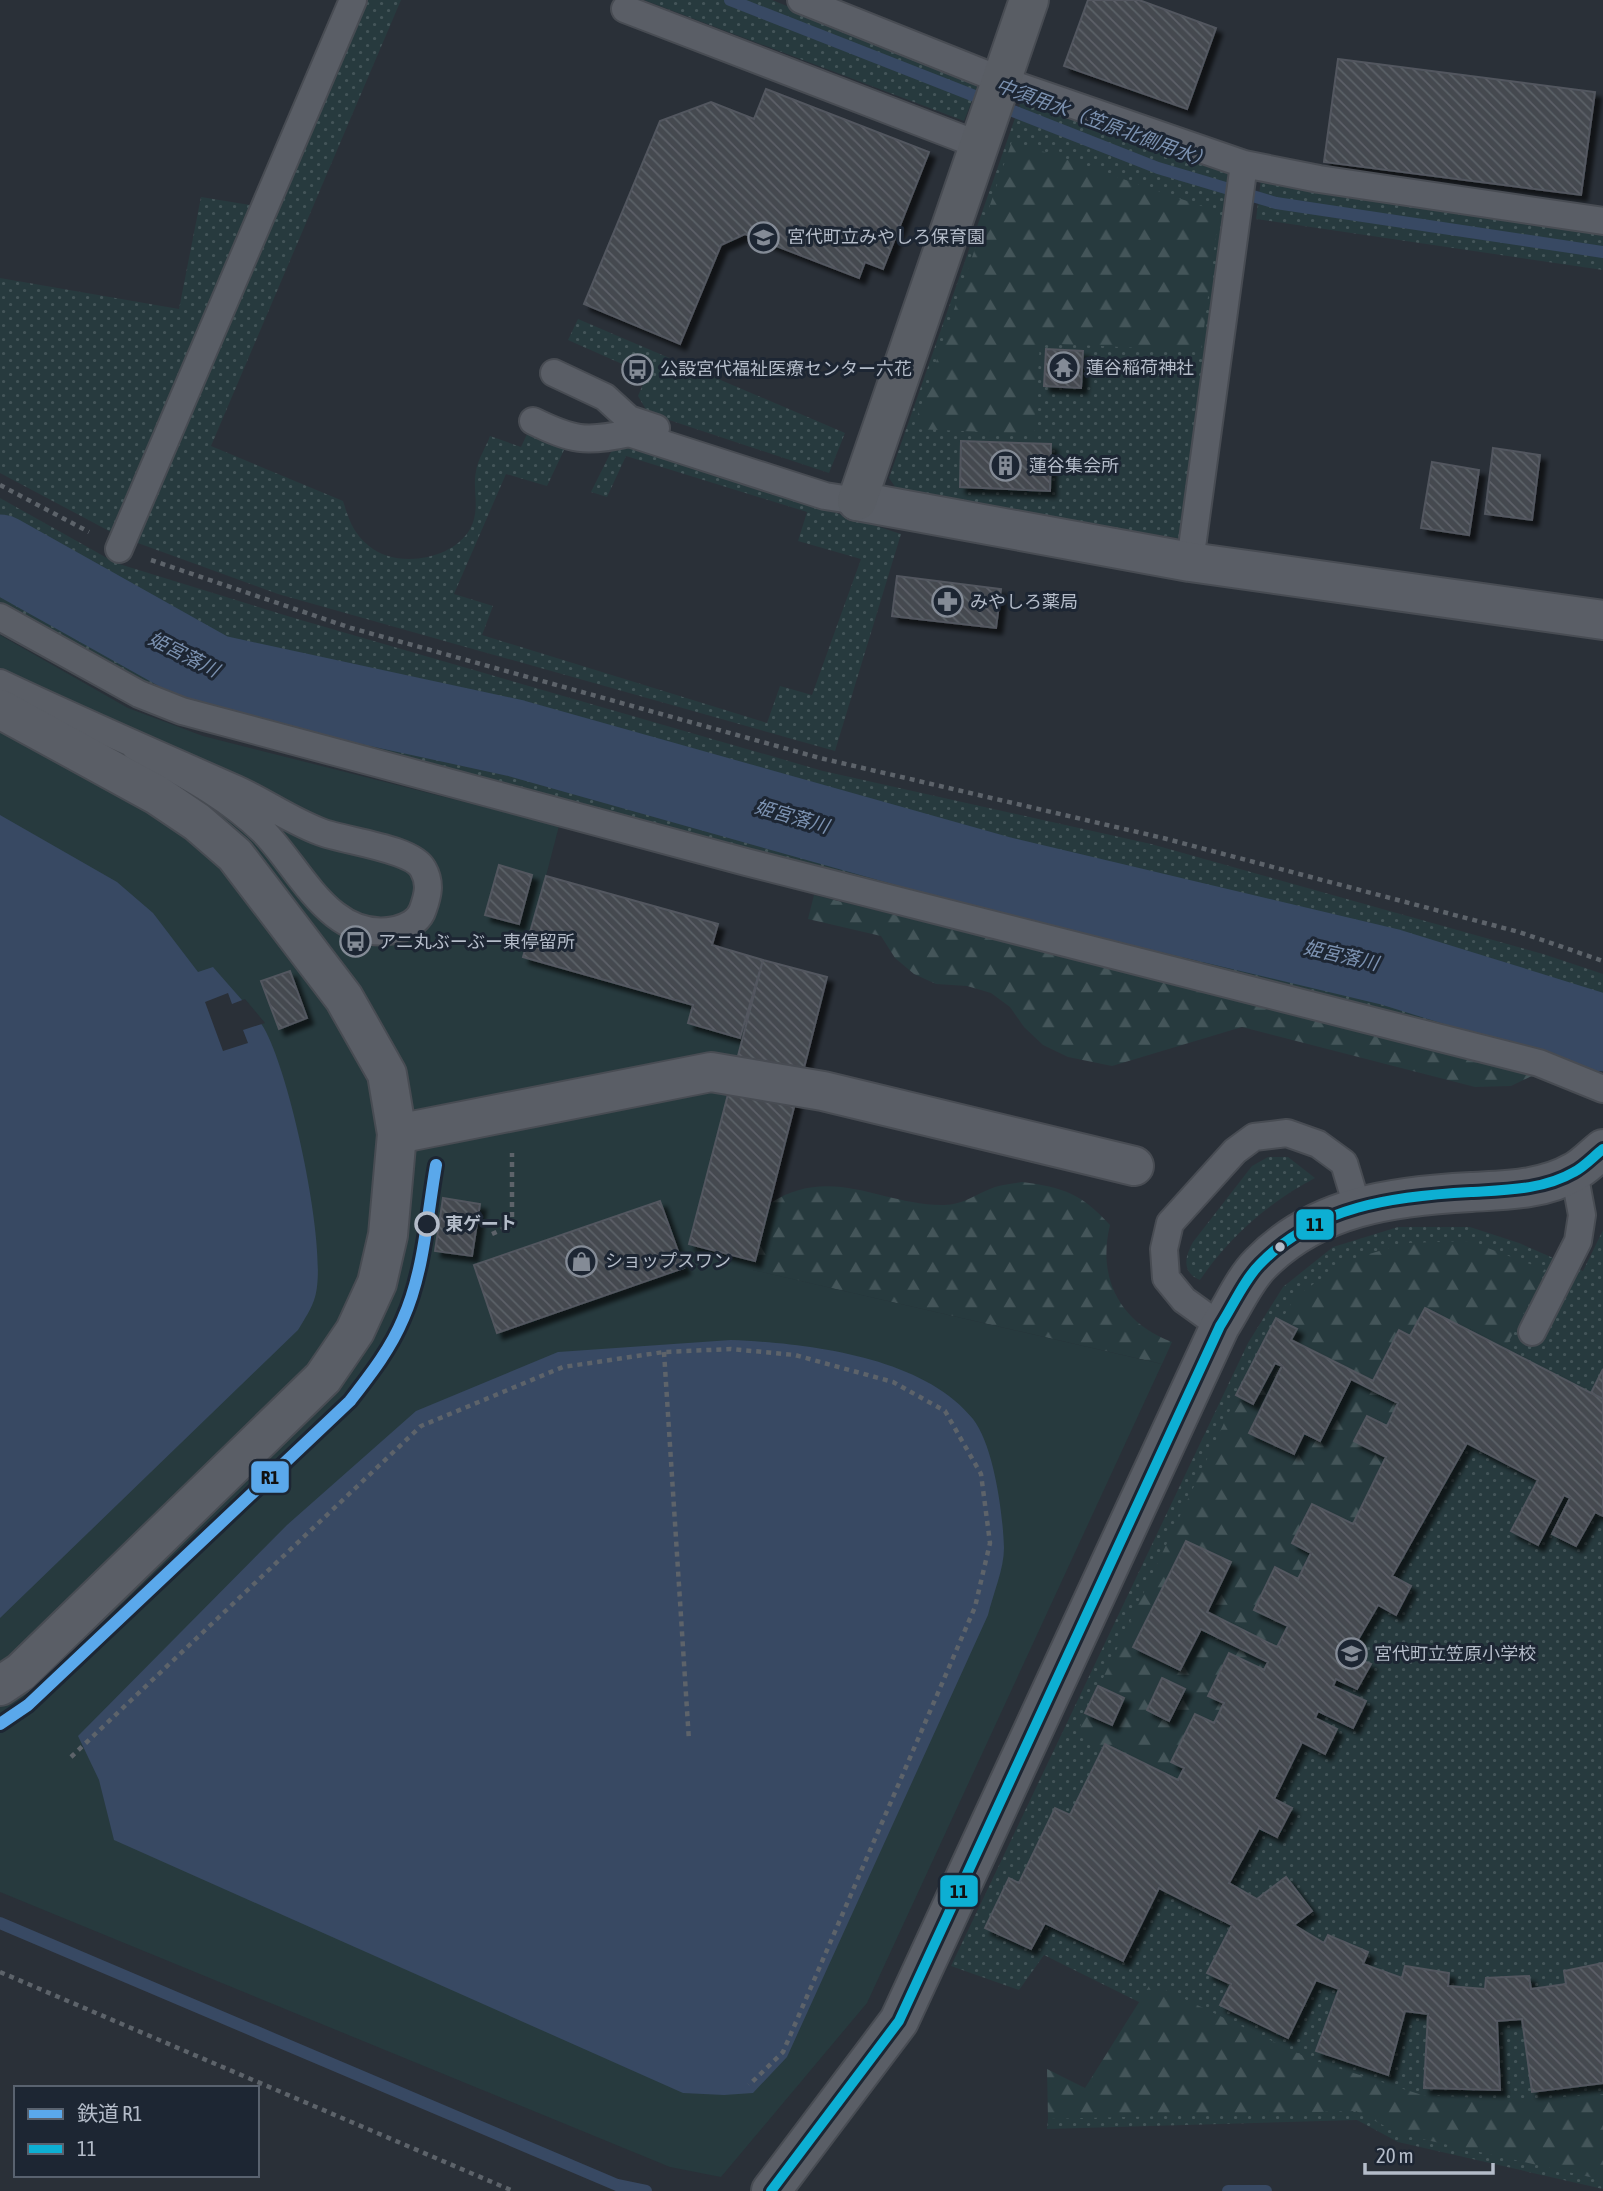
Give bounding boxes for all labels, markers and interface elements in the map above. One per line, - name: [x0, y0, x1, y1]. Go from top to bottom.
- water label: 中須用水（笠原北側用水）: [993, 74, 1215, 172]
- school or university icon: 宮代町立みやしろ保育園: [747, 220, 781, 254]
- place label: 宮代町立みやしろ保育園: [787, 226, 985, 247]
- temple icon: 蓮谷稲荷神社: [1046, 351, 1080, 385]
- bus stop icon: 公設宮代福祉医療センター六花: [620, 352, 654, 386]
- place label: 蓮谷稲荷神社: [1086, 357, 1194, 378]
- place label: 公設宮代福祉医療センター六花: [660, 358, 912, 379]
- building icon: 蓮谷集会所: [989, 449, 1023, 483]
- place label: 蓮谷集会所: [1029, 455, 1119, 476]
- pharmacy icon: みやしろ薬局: [930, 585, 964, 619]
- place label: みやしろ薬局: [970, 591, 1078, 612]
- water label: 姫宮落川: [145, 627, 225, 682]
- water label: 姫宮落川: [752, 795, 833, 838]
- bus stop icon: アニ丸ぶーぶー東停留所: [338, 925, 372, 959]
- place label: アニ丸ぶーぶー東停留所: [378, 931, 575, 952]
- water label: 姫宮落川: [1301, 936, 1382, 975]
- line badge: 11: [1295, 1208, 1335, 1241]
- marker: 東ゲート: [415, 1212, 439, 1236]
- place label: 東ゲート: [445, 1213, 517, 1234]
- text: 11: [1306, 1213, 1324, 1235]
- unlabelled marker: [1273, 1240, 1287, 1254]
- shop icon: ショップスワン: [565, 1244, 599, 1278]
- place label: ショップスワン: [605, 1250, 731, 1271]
- line badge: R1: [250, 1460, 290, 1494]
- text: R1: [261, 1466, 279, 1488]
- school or university icon: 宮代町立笠原小学校: [1334, 1637, 1368, 1671]
- place label: 宮代町立笠原小学校: [1374, 1643, 1536, 1664]
- line badge: 11: [939, 1874, 979, 1908]
- text: 11: [950, 1880, 968, 1902]
- legend: [14, 2086, 259, 2177]
- text: 鉄道 R1: [77, 2101, 142, 2125]
- scale bar: [1365, 2132, 1493, 2176]
- text: 11: [77, 2136, 97, 2160]
- text: 20 m: [1376, 2143, 1414, 2167]

